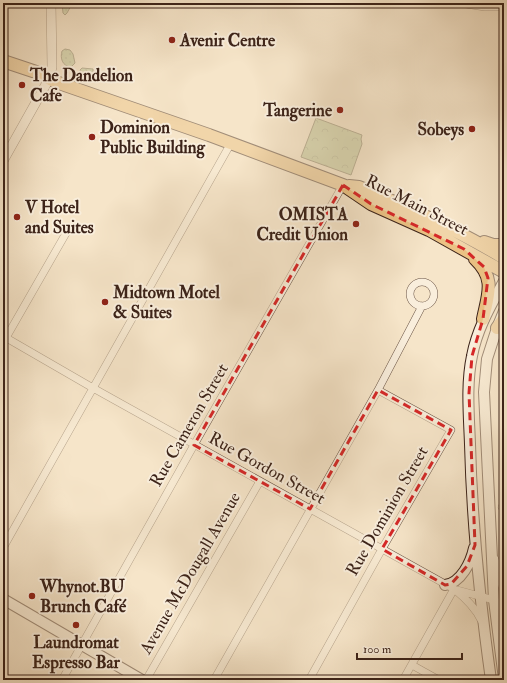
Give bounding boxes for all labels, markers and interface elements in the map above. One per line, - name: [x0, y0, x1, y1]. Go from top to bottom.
- place label: Avenir Centre: [179, 30, 276, 51]
- marker: Avenir Centre: [167, 35, 177, 45]
- place label: The Dandelion Cafe: [29, 65, 133, 106]
- marker: The Dandelion Cafe: [17, 80, 27, 90]
- place label: Tangerine: [262, 100, 333, 122]
- marker: Tangerine: [335, 105, 345, 115]
- place label: Dominion Public Building: [100, 117, 206, 159]
- place label: Sobeys: [418, 119, 464, 141]
- marker: Sobeys: [467, 124, 477, 134]
- marker: Dominion Public Building: [87, 132, 97, 142]
- street label: Rue Main Street: [362, 170, 472, 240]
- place label: V Hotel and Suites: [24, 197, 94, 238]
- place label: OMISTA Credit Union: [256, 204, 348, 245]
- marker: V Hotel and Suites: [12, 212, 22, 222]
- marker: OMISTA Credit Union: [351, 219, 361, 229]
- place label: Midtown Motel & Suites: [112, 282, 220, 323]
- marker: Midtown Motel & Suites: [100, 297, 110, 307]
- street label: Rue Cameron Street: [145, 359, 233, 490]
- street label: Rue Gordon Street: [205, 427, 329, 509]
- street label: Rue Dominion Street: [341, 442, 433, 579]
- street label: Avenue McDougall Avenue: [135, 488, 245, 659]
- place label: Whynot.BU Brunch Café: [39, 576, 127, 617]
- marker: Whynot.BU Brunch Café: [27, 591, 37, 601]
- marker: Laundromat Espresso Bar: [71, 620, 81, 630]
- place label: Laundromat Espresso Bar: [32, 632, 121, 674]
- scale bar: [357, 635, 462, 661]
- text: 100 m: [363, 642, 392, 657]

